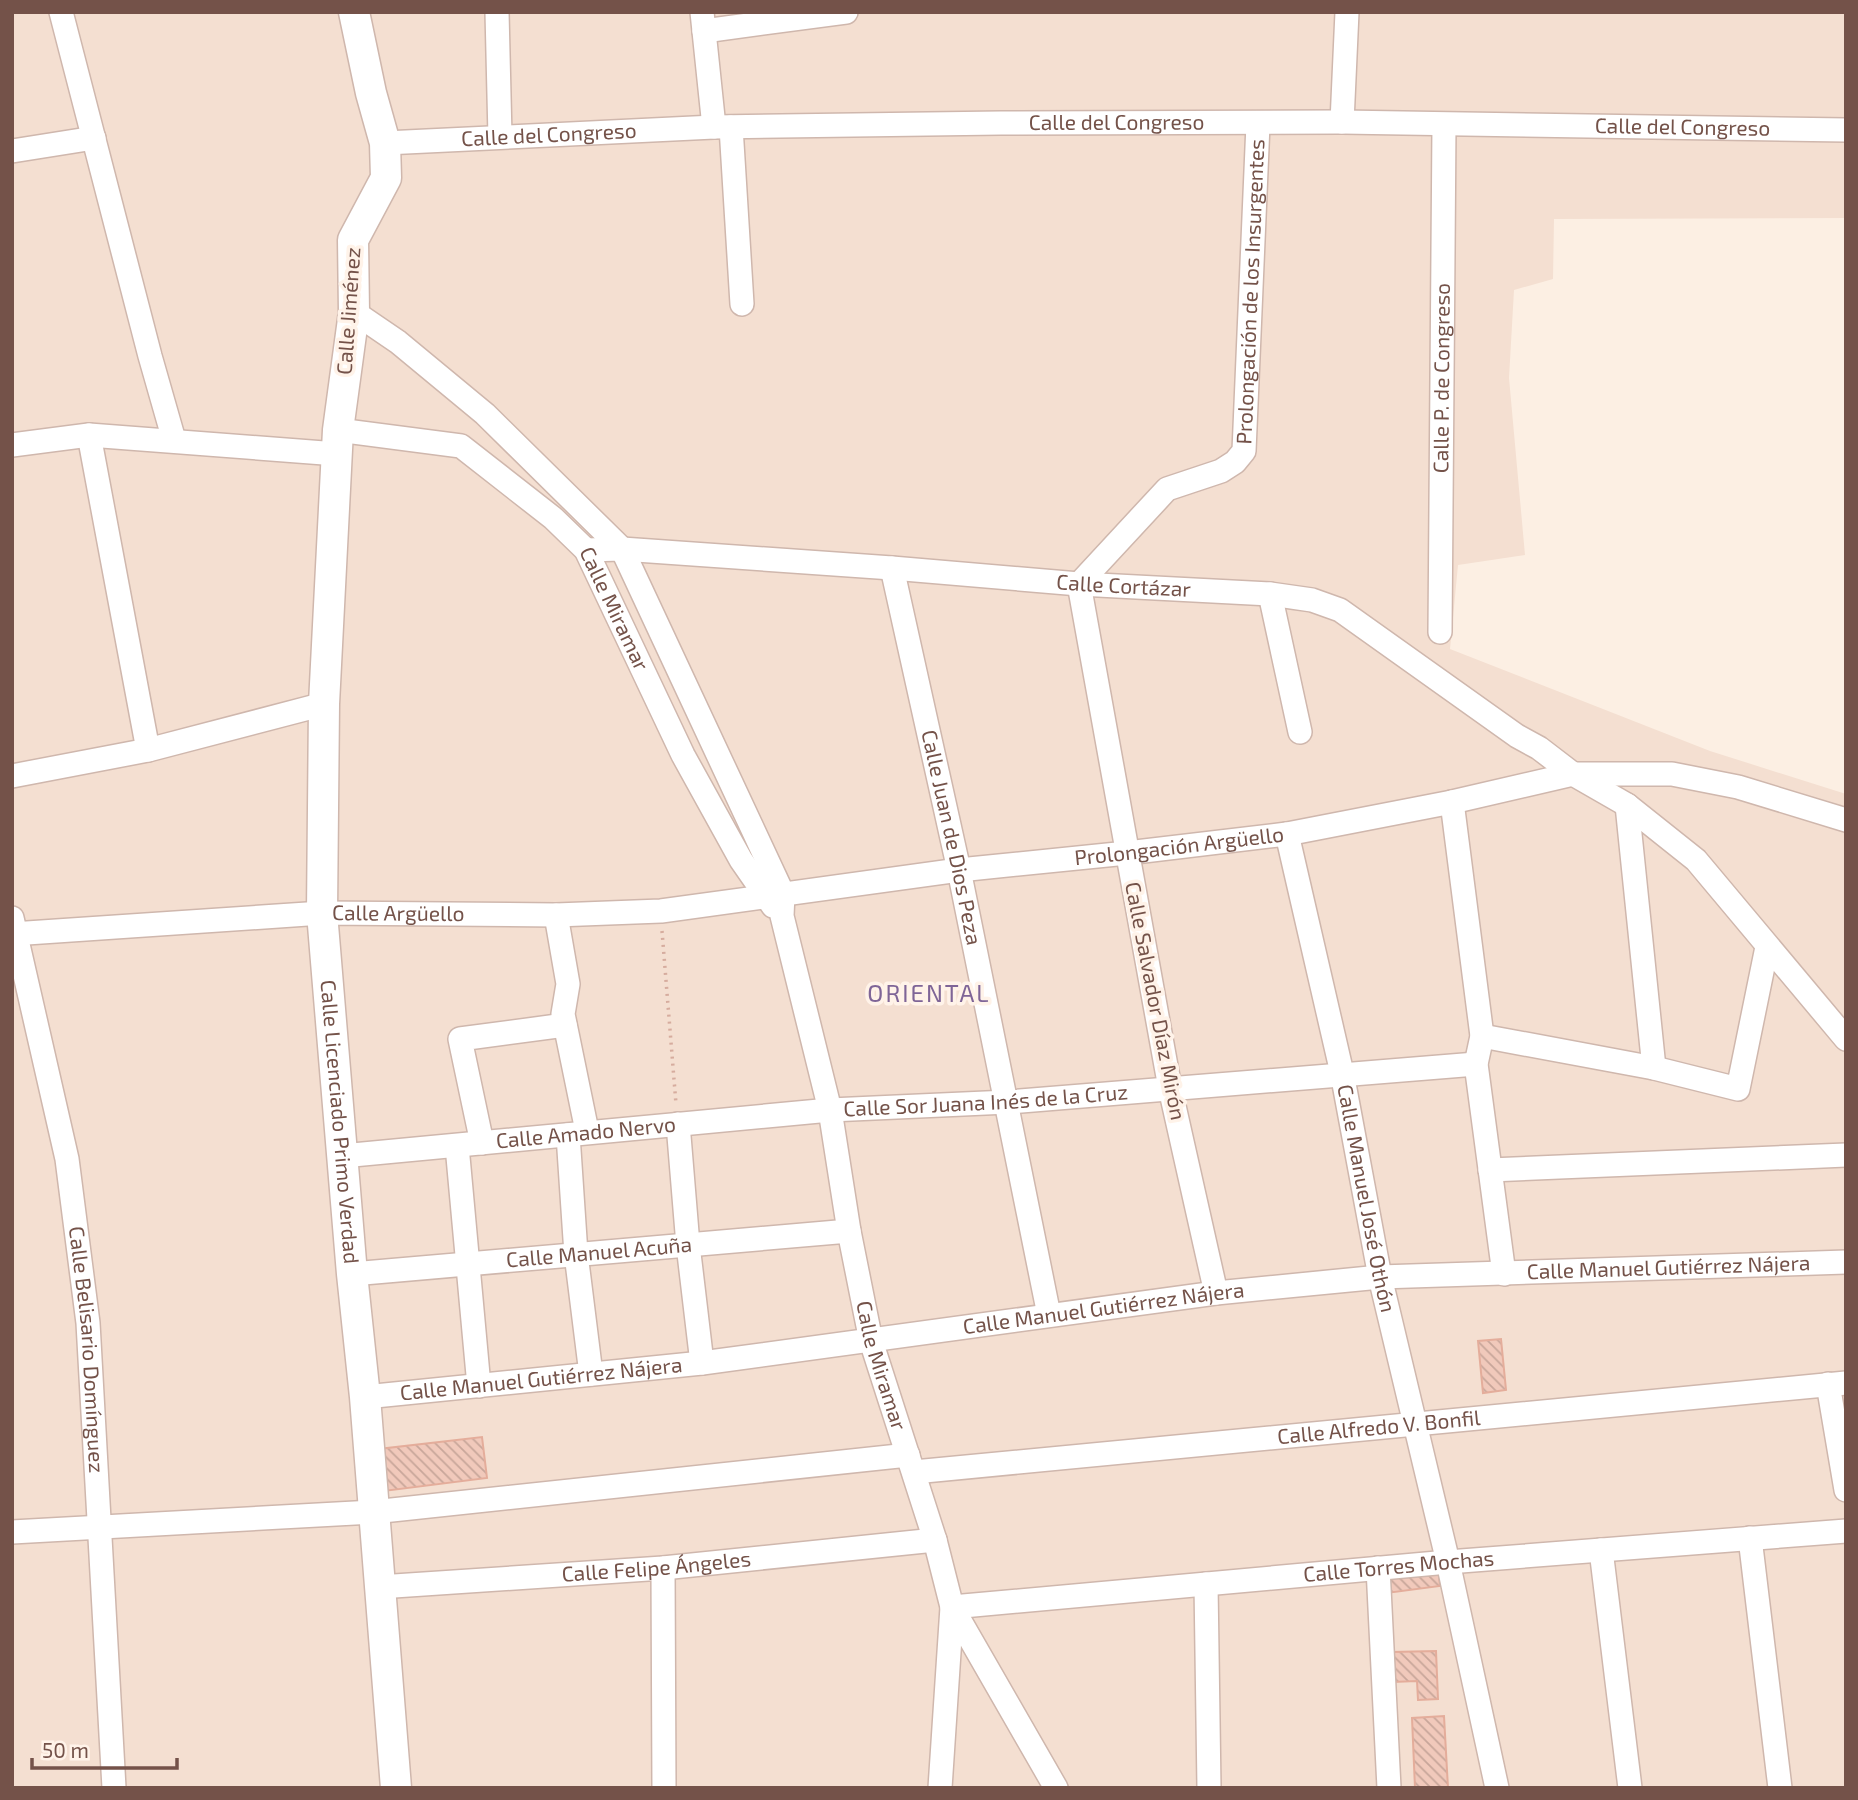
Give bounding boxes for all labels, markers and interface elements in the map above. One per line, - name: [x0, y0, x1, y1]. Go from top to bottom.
- street label: Calle del Congreso: [1029, 108, 1204, 134]
- street label: Calle del Congreso: [1595, 112, 1771, 140]
- street label: Calle del Congreso: [460, 117, 637, 150]
- street label: Prolongación de los Insurgentes: [1230, 138, 1268, 445]
- street label: Calle Jiménez: [331, 246, 364, 375]
- street label: Calle P. de Congreso: [1427, 283, 1454, 473]
- street label: Calle Miramar: [575, 542, 655, 675]
- street label: Calle Cortázar: [1056, 568, 1192, 601]
- street label: Calle Juan de Dios Peza: [917, 727, 988, 947]
- street label: Prolongación Argüello: [1073, 820, 1285, 869]
- street label: Calle Salvador Díaz Mirón: [1121, 879, 1192, 1122]
- street label: Calle Argüello: [332, 899, 465, 925]
- district label: ORIENTAL: [867, 978, 991, 1007]
- street label: Calle Licenciado Primo Verdad: [317, 979, 365, 1265]
- street label: Calle Sor Juana Inés de la Cruz: [843, 1078, 1129, 1120]
- street label: Calle Manuel José Othón: [1333, 1082, 1402, 1315]
- street label: Calle Amado Nervo: [495, 1111, 677, 1152]
- street label: Calle Belisario Domínguez: [65, 1225, 110, 1474]
- street label: Calle Manuel Acuña: [505, 1231, 693, 1272]
- street label: Calle Manuel Gutiérrez Nájera: [1526, 1249, 1811, 1283]
- street label: Calle Manuel Gutiérrez Nájera: [961, 1276, 1245, 1338]
- street label: Calle Miramar: [852, 1298, 913, 1434]
- street label: Calle Manuel Gutiérrez Nájera: [399, 1351, 683, 1404]
- street label: Calle Alfredo V. Bonfil: [1276, 1404, 1482, 1448]
- street label: Calle Torres Mochas: [1302, 1544, 1495, 1586]
- street label: Calle Felipe Ángeles: [561, 1545, 752, 1586]
- scale bar: [32, 1727, 177, 1771]
- text: 50 m: [42, 1737, 89, 1762]

